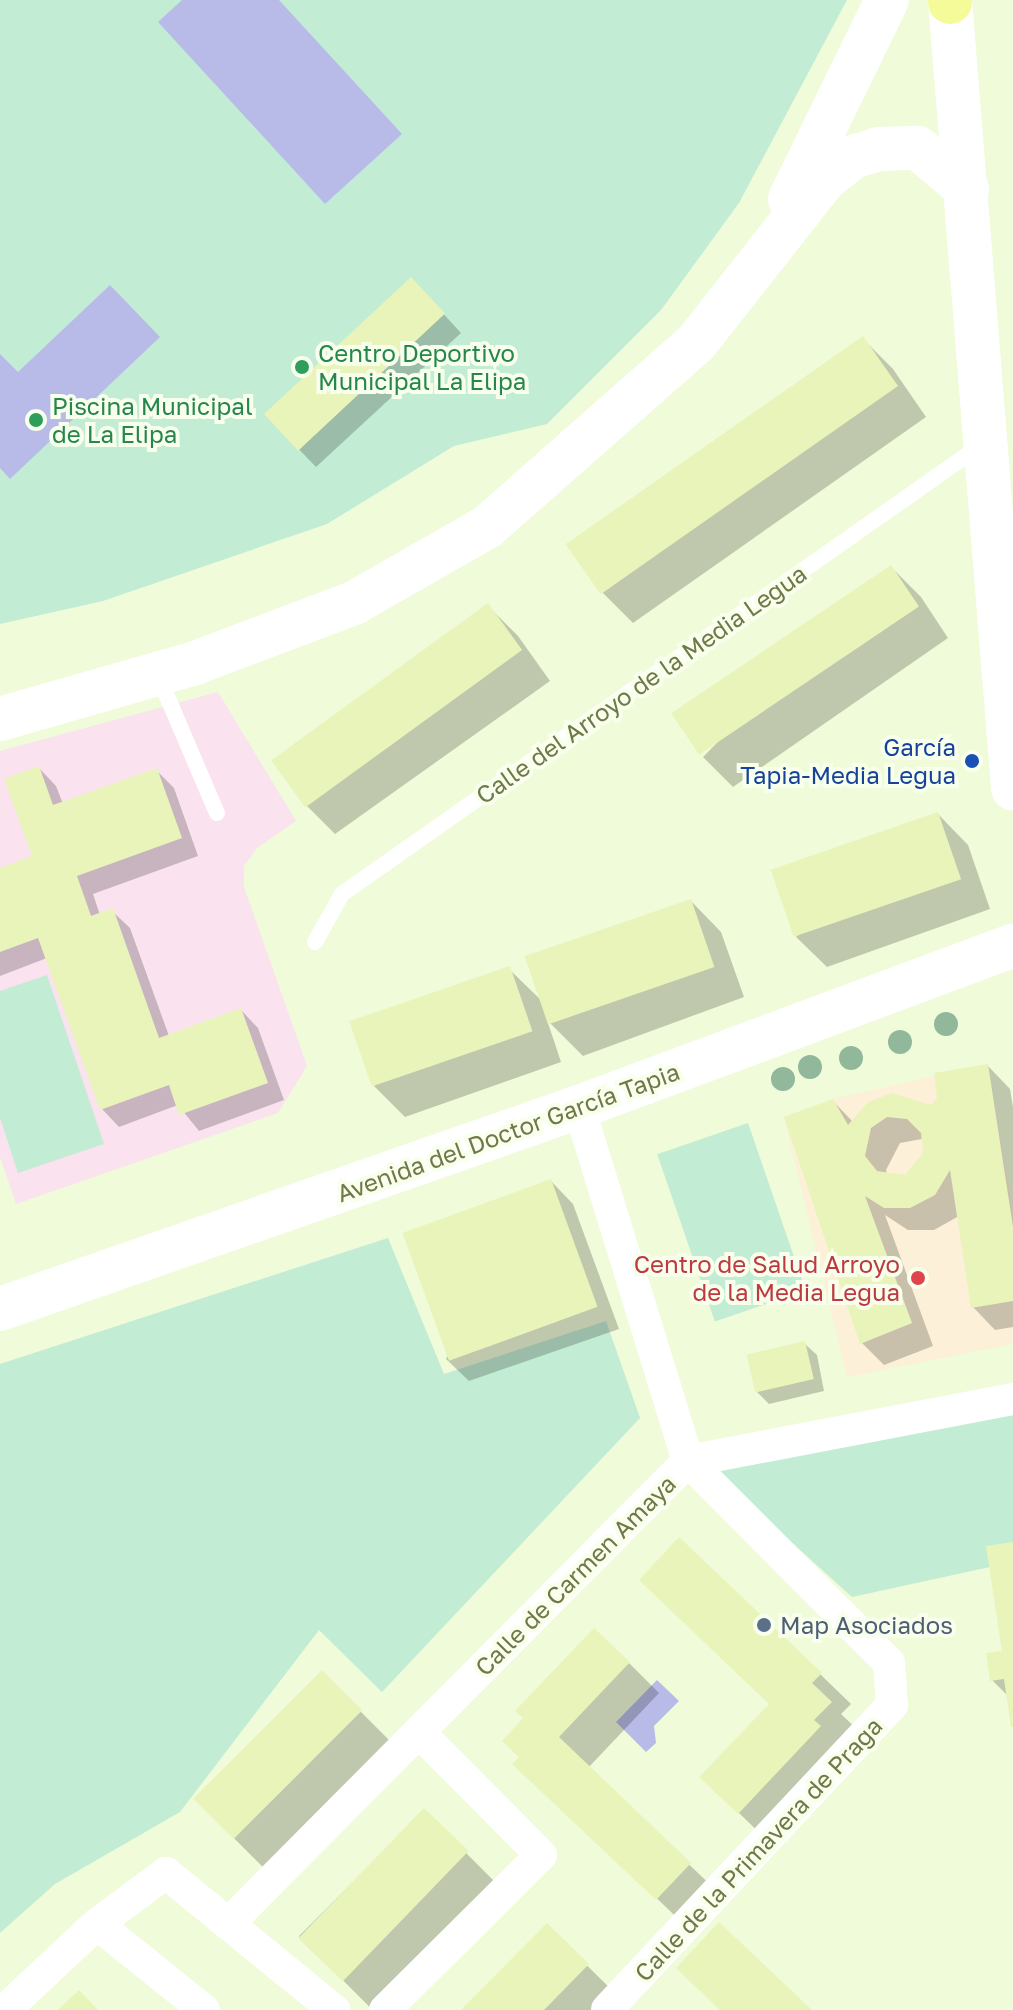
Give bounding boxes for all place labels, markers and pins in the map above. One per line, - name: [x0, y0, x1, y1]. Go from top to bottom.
- place label: Centro Deportivo Municipal La Elipa: [318, 339, 526, 395]
- marker: Centro Deportivo Municipal La Elipa: [293, 358, 311, 376]
- place label: Piscina Municipal de La Elipa: [52, 392, 253, 448]
- marker: Piscina Municipal de La Elipa: [27, 411, 45, 429]
- place label: García Tapia-Media Legua: [740, 733, 956, 789]
- marker: García Tapia-Media Legua: [963, 752, 981, 770]
- place label: Centro de Salud Arroyo de la Media Legua: [634, 1250, 900, 1306]
- marker: Centro de Salud Arroyo de la Media Legua: [907, 1267, 929, 1289]
- place label: Map Asociados: [780, 1611, 953, 1639]
- marker: Map Asociados: [755, 1616, 773, 1634]

